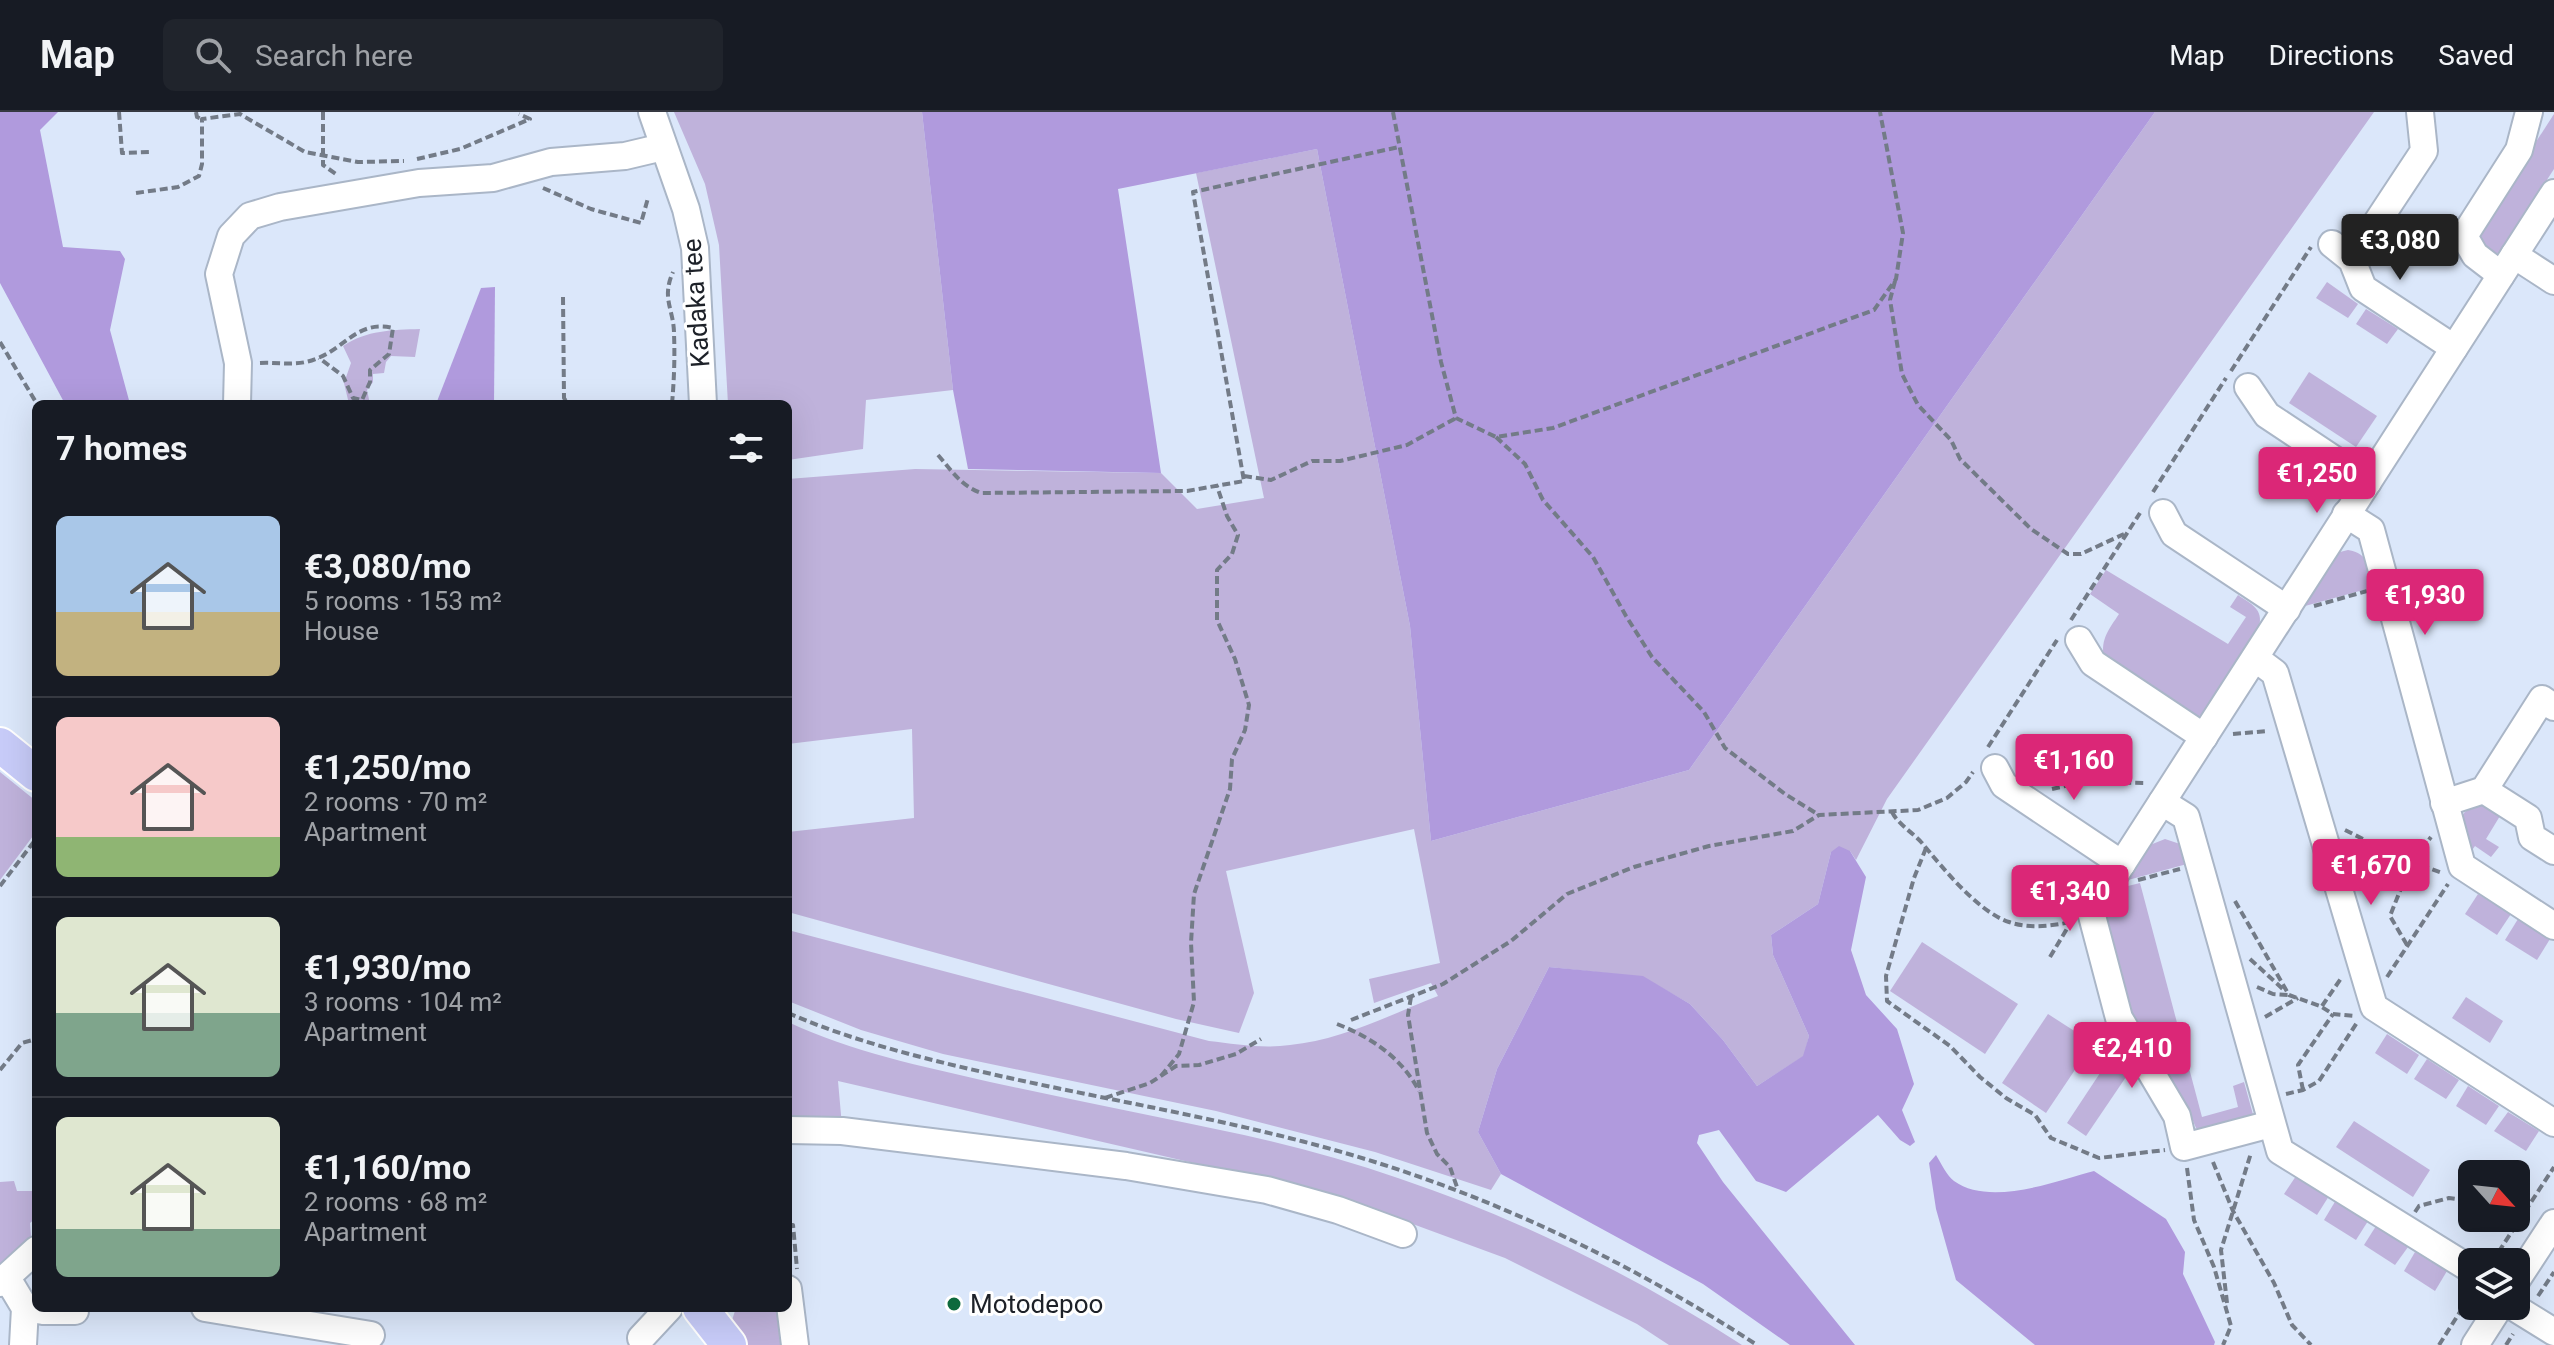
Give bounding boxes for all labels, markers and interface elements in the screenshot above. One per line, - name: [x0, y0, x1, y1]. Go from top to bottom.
- search box: [163, 19, 723, 91]
- text: Map: [40, 33, 115, 77]
- icon: search: [191, 33, 235, 77]
- text: Search here: [255, 38, 413, 73]
- text: Map: [2169, 39, 2225, 72]
- text: Directions: [2269, 39, 2394, 72]
- text: Saved: [2438, 39, 2514, 72]
- pin: €3,080: [2335, 214, 2465, 282]
- text: €3,080: [2360, 225, 2440, 255]
- street label: Kadaka tee: [677, 238, 715, 368]
- icon: filters: [724, 426, 768, 470]
- text: 7 homes: [56, 428, 187, 468]
- pin: €1,250: [2252, 447, 2382, 515]
- text: €1,250: [2277, 458, 2357, 488]
- text: €3,080/mo: [304, 546, 471, 586]
- icon: home: [120, 548, 216, 644]
- pin: €1,930: [2360, 569, 2490, 637]
- text: €1,930: [2385, 580, 2465, 610]
- text: 5 rooms · 153 m²: [304, 586, 502, 616]
- text: House: [304, 616, 379, 646]
- pin: €1,160: [2009, 734, 2139, 802]
- text: €1,160: [2034, 745, 2114, 775]
- text: €1,250/mo: [304, 747, 471, 787]
- icon: home: [120, 749, 216, 845]
- text: 2 rooms · 70 m²: [304, 787, 487, 817]
- text: Apartment: [304, 817, 427, 847]
- pin: €1,670: [2306, 839, 2436, 907]
- text: €1,670: [2331, 850, 2411, 880]
- pin: €1,340: [2005, 865, 2135, 933]
- text: €1,340: [2030, 876, 2110, 906]
- text: €1,930/mo: [304, 947, 471, 987]
- icon: home: [120, 949, 216, 1045]
- text: 3 rooms · 104 m²: [304, 987, 502, 1017]
- text: Apartment: [304, 1017, 427, 1047]
- pin: €2,410: [2067, 1022, 2197, 1090]
- text: €2,410: [2092, 1033, 2172, 1063]
- text: €1,160/mo: [304, 1147, 471, 1187]
- icon: home: [120, 1149, 216, 1245]
- north arrow: [2458, 1160, 2530, 1232]
- map controls: [2458, 1160, 2530, 1320]
- text: 2 rooms · 68 m²: [304, 1187, 487, 1217]
- text: Apartment: [304, 1217, 427, 1247]
- button: layers: [2458, 1248, 2530, 1320]
- place label: Motodepoo: [970, 1289, 1103, 1319]
- marker: Motodepoo: [945, 1295, 963, 1313]

